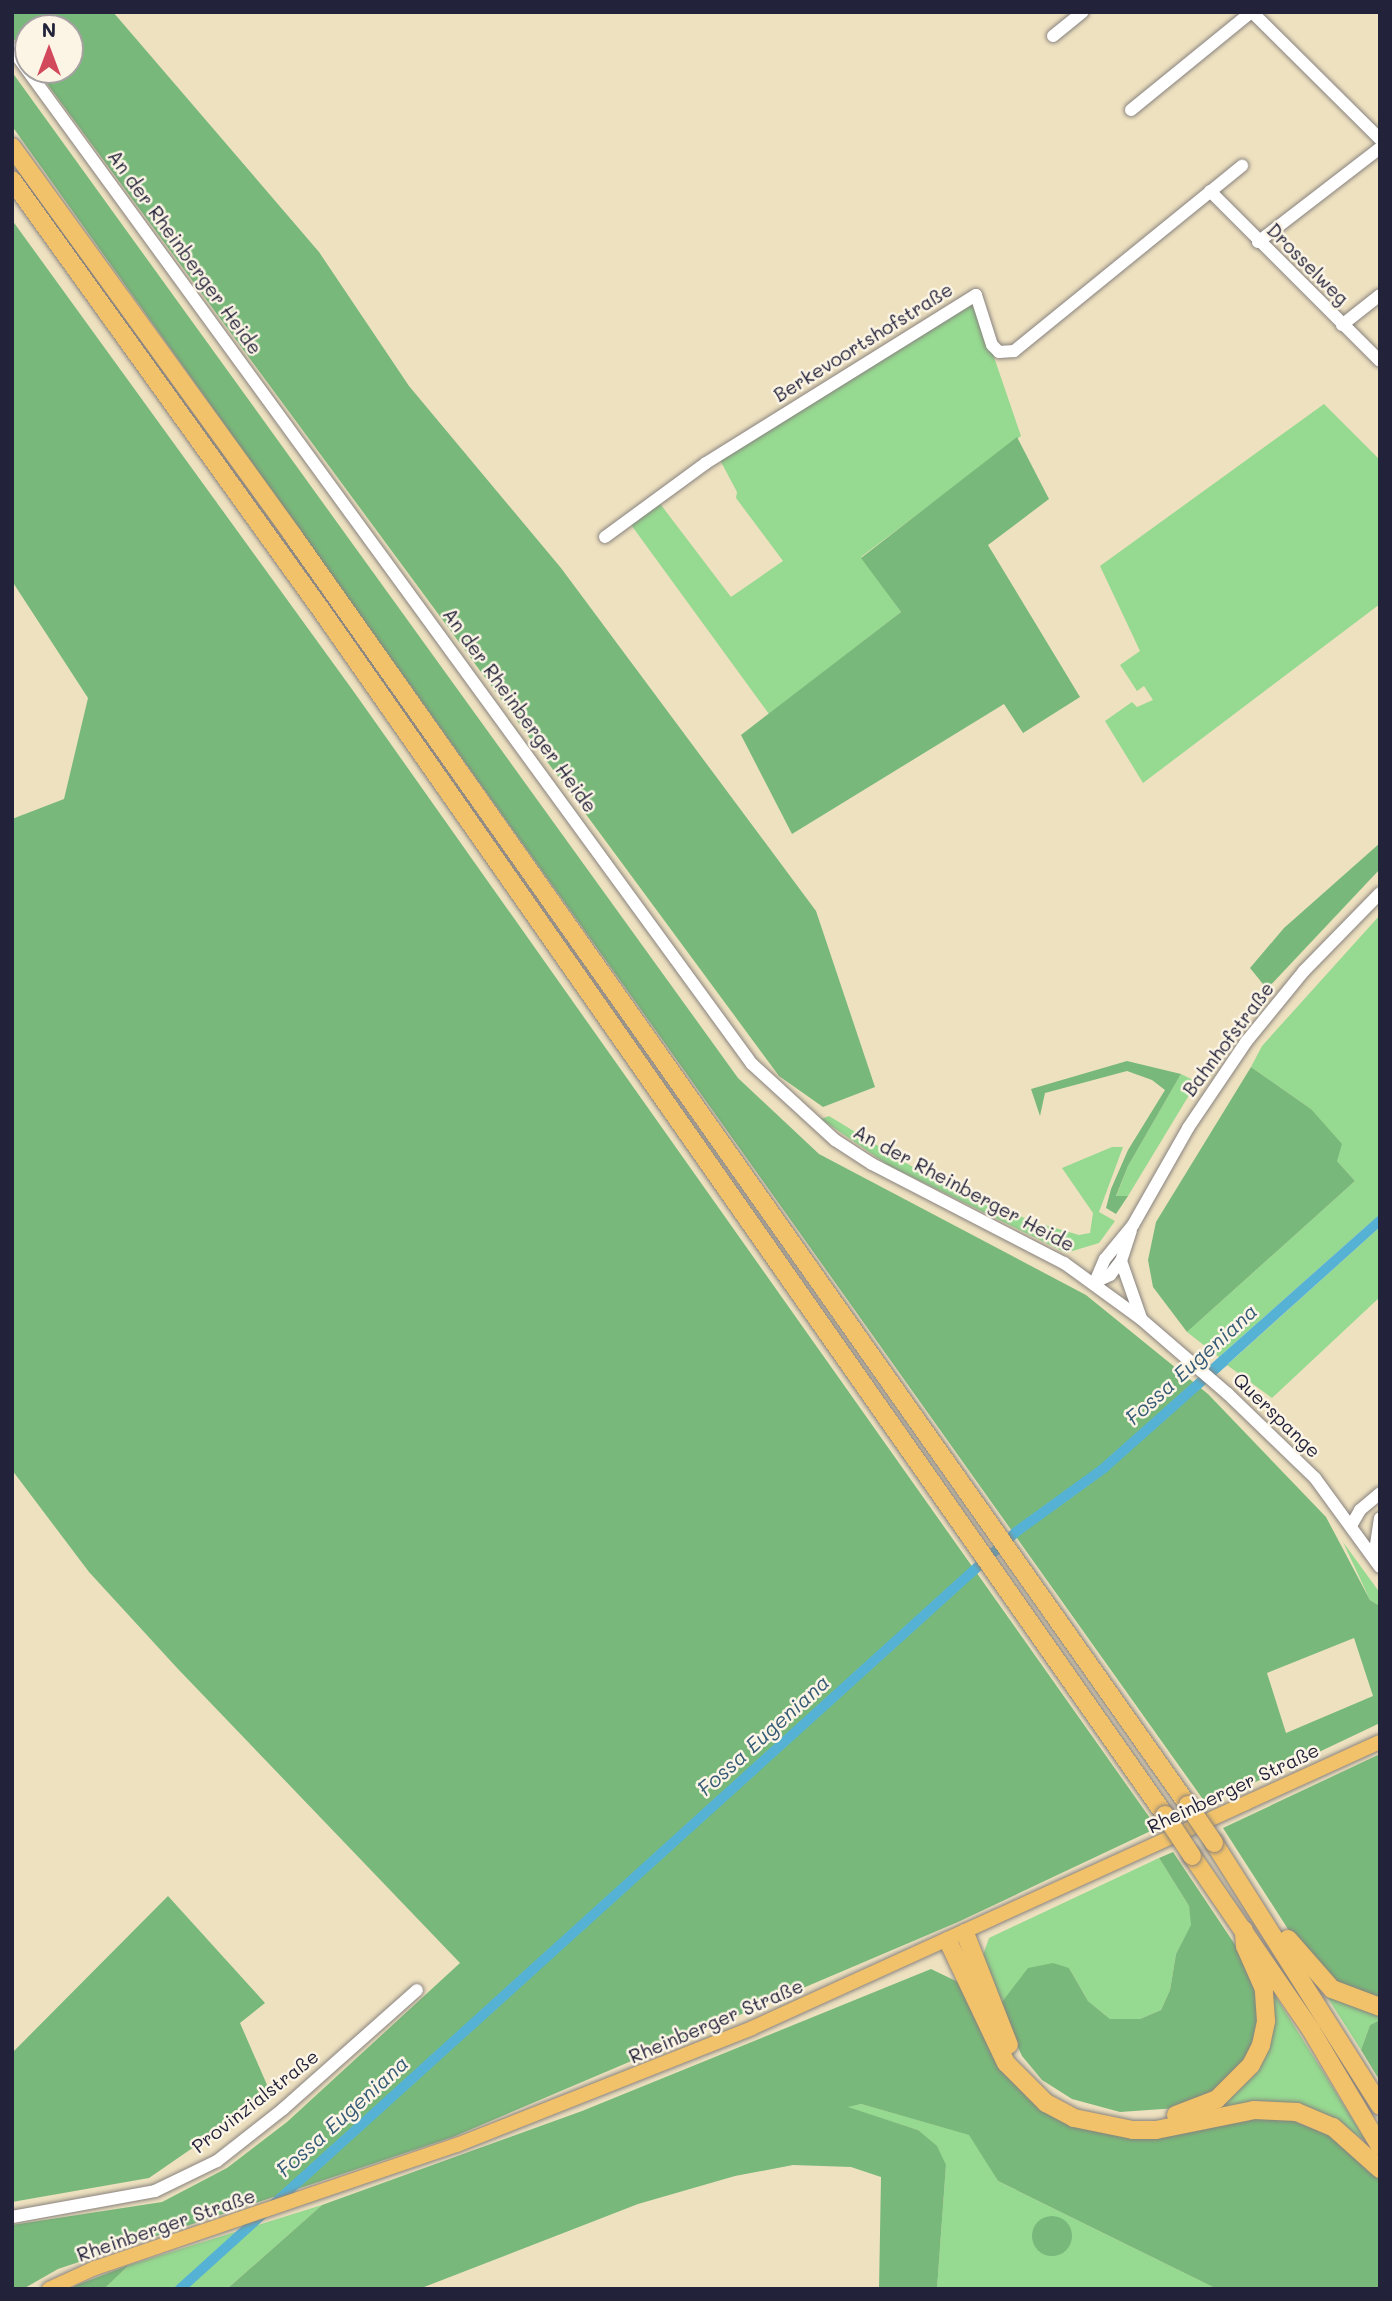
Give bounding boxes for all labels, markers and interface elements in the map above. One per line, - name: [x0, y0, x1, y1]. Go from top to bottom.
- north arrow: [14, 14, 84, 84]
- text: N: [42, 17, 56, 42]
- street label: An der Rheinberger Heide: [103, 145, 267, 359]
- street label: Drosselweg: [1262, 218, 1354, 310]
- street label: Berkevoortshofstraße: [769, 278, 957, 406]
- street label: An der Rheinberger Heide: [438, 603, 602, 817]
- street label: Bahnhofstraße: [1178, 977, 1278, 1101]
- street label: An der Rheinberger Heide: [850, 1120, 1078, 1256]
- water label: Fossa Eugeniana: [1120, 1298, 1262, 1430]
- street label: Querspange: [1229, 1368, 1325, 1462]
- water label: Fossa Eugeniana: [692, 1669, 834, 1801]
- street label: Rheinberger Straße: [1143, 1738, 1323, 1838]
- street label: Rheinberger Straße: [625, 1974, 807, 2068]
- street label: Provinzialstraße: [187, 2044, 323, 2158]
- water label: Fossa Eugeniana: [271, 2050, 413, 2182]
- street label: Rheinberger Straße: [74, 2184, 258, 2266]

